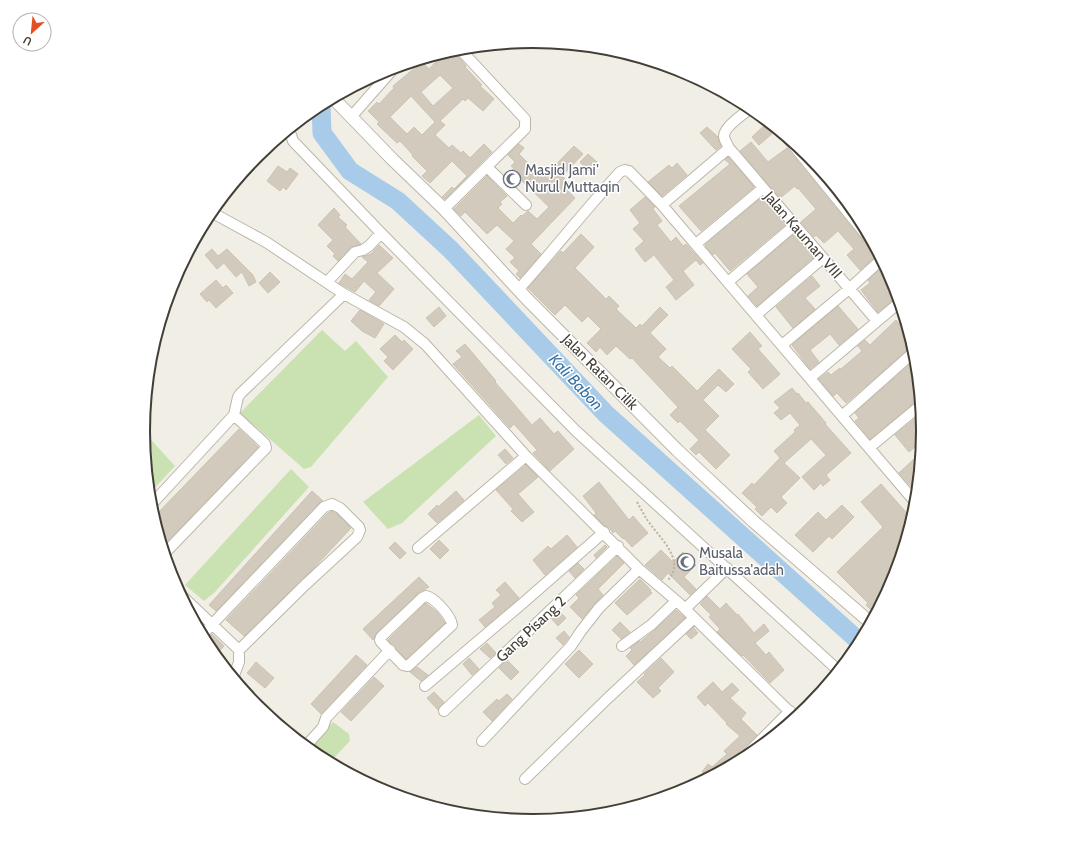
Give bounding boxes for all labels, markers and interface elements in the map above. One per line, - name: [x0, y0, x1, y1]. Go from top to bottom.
- north arrow: [12, 12, 52, 52]
- text: U: [21, 33, 34, 49]
- place label: Masjid Jami' Nurul Muttaqin: [525, 161, 620, 196]
- mosque icon: Masjid Jami' Nurul Muttaqin: [502, 169, 522, 189]
- street label: Jalan Kauman VIII: [760, 187, 846, 282]
- street label: Jalan Ratan Cilik: [558, 330, 642, 414]
- water label: Kali Babon: [545, 350, 607, 414]
- place label: Musala Baitussa'adah: [699, 544, 784, 579]
- mosque icon: Musala Baitussa'adah: [676, 552, 696, 572]
- street label: Gang Pisang 2: [492, 592, 570, 666]

